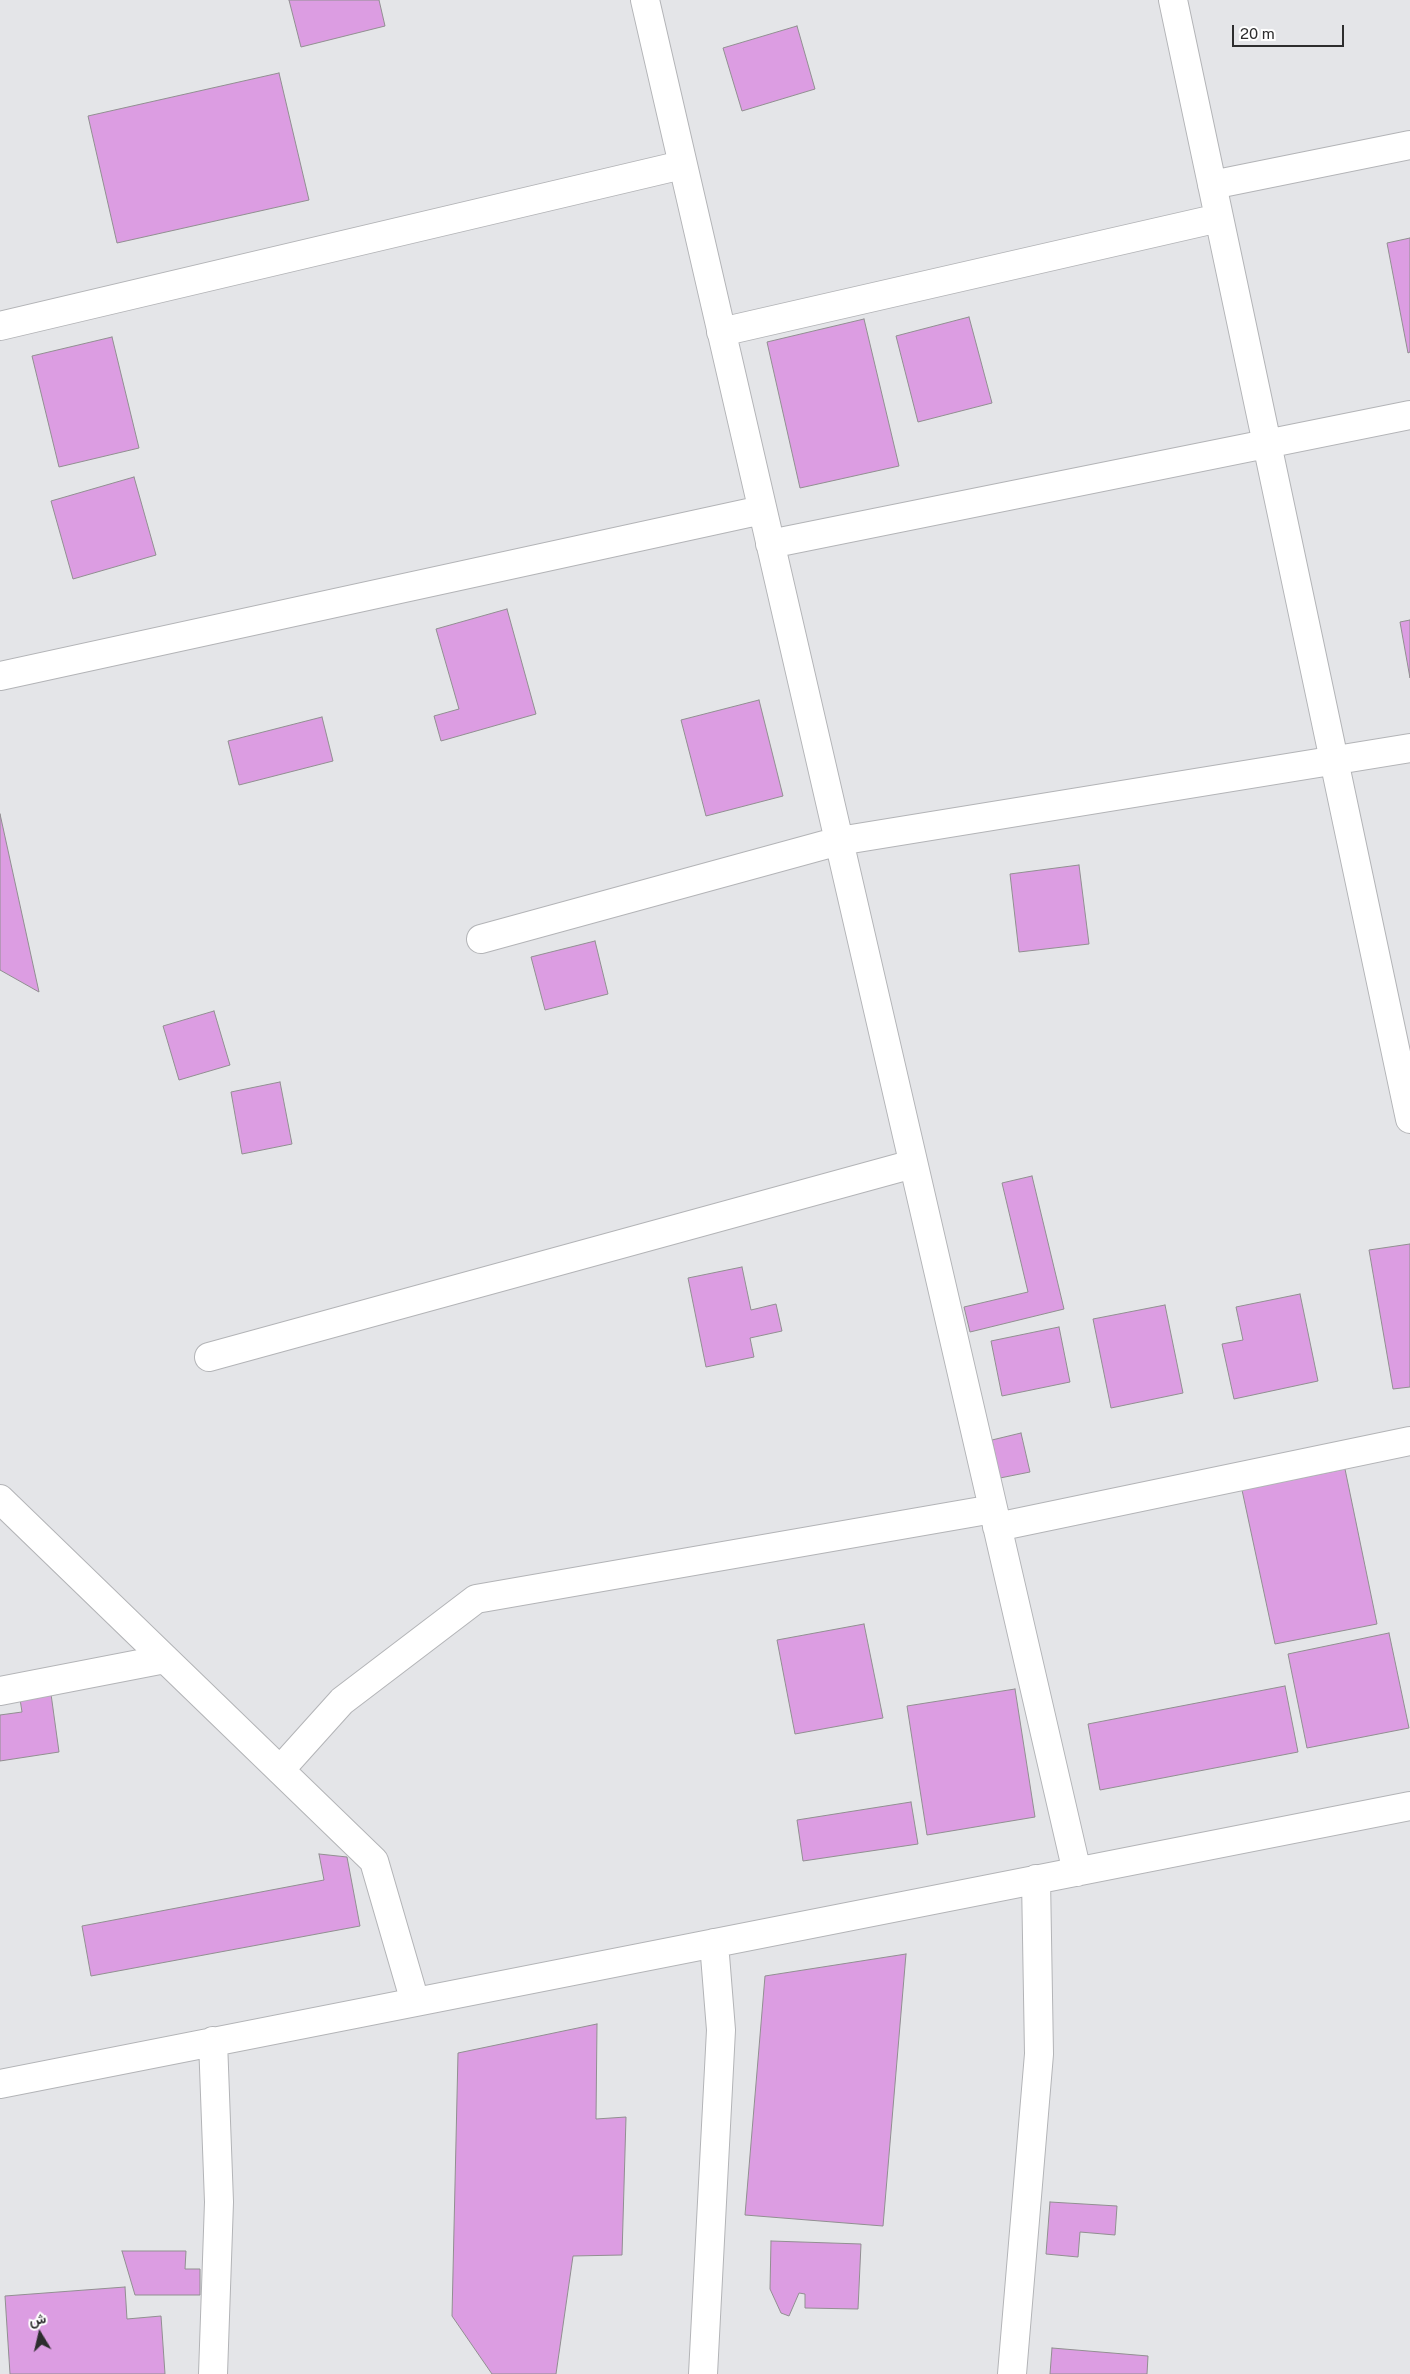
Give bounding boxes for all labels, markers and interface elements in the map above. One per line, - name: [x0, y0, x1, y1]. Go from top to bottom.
- scale bar: [1235, 15, 1348, 47]
- text: 20 m: [1240, 25, 1275, 42]
- north arrow: [15, 2309, 65, 2359]
- text: ش: [28, 2310, 47, 2328]

